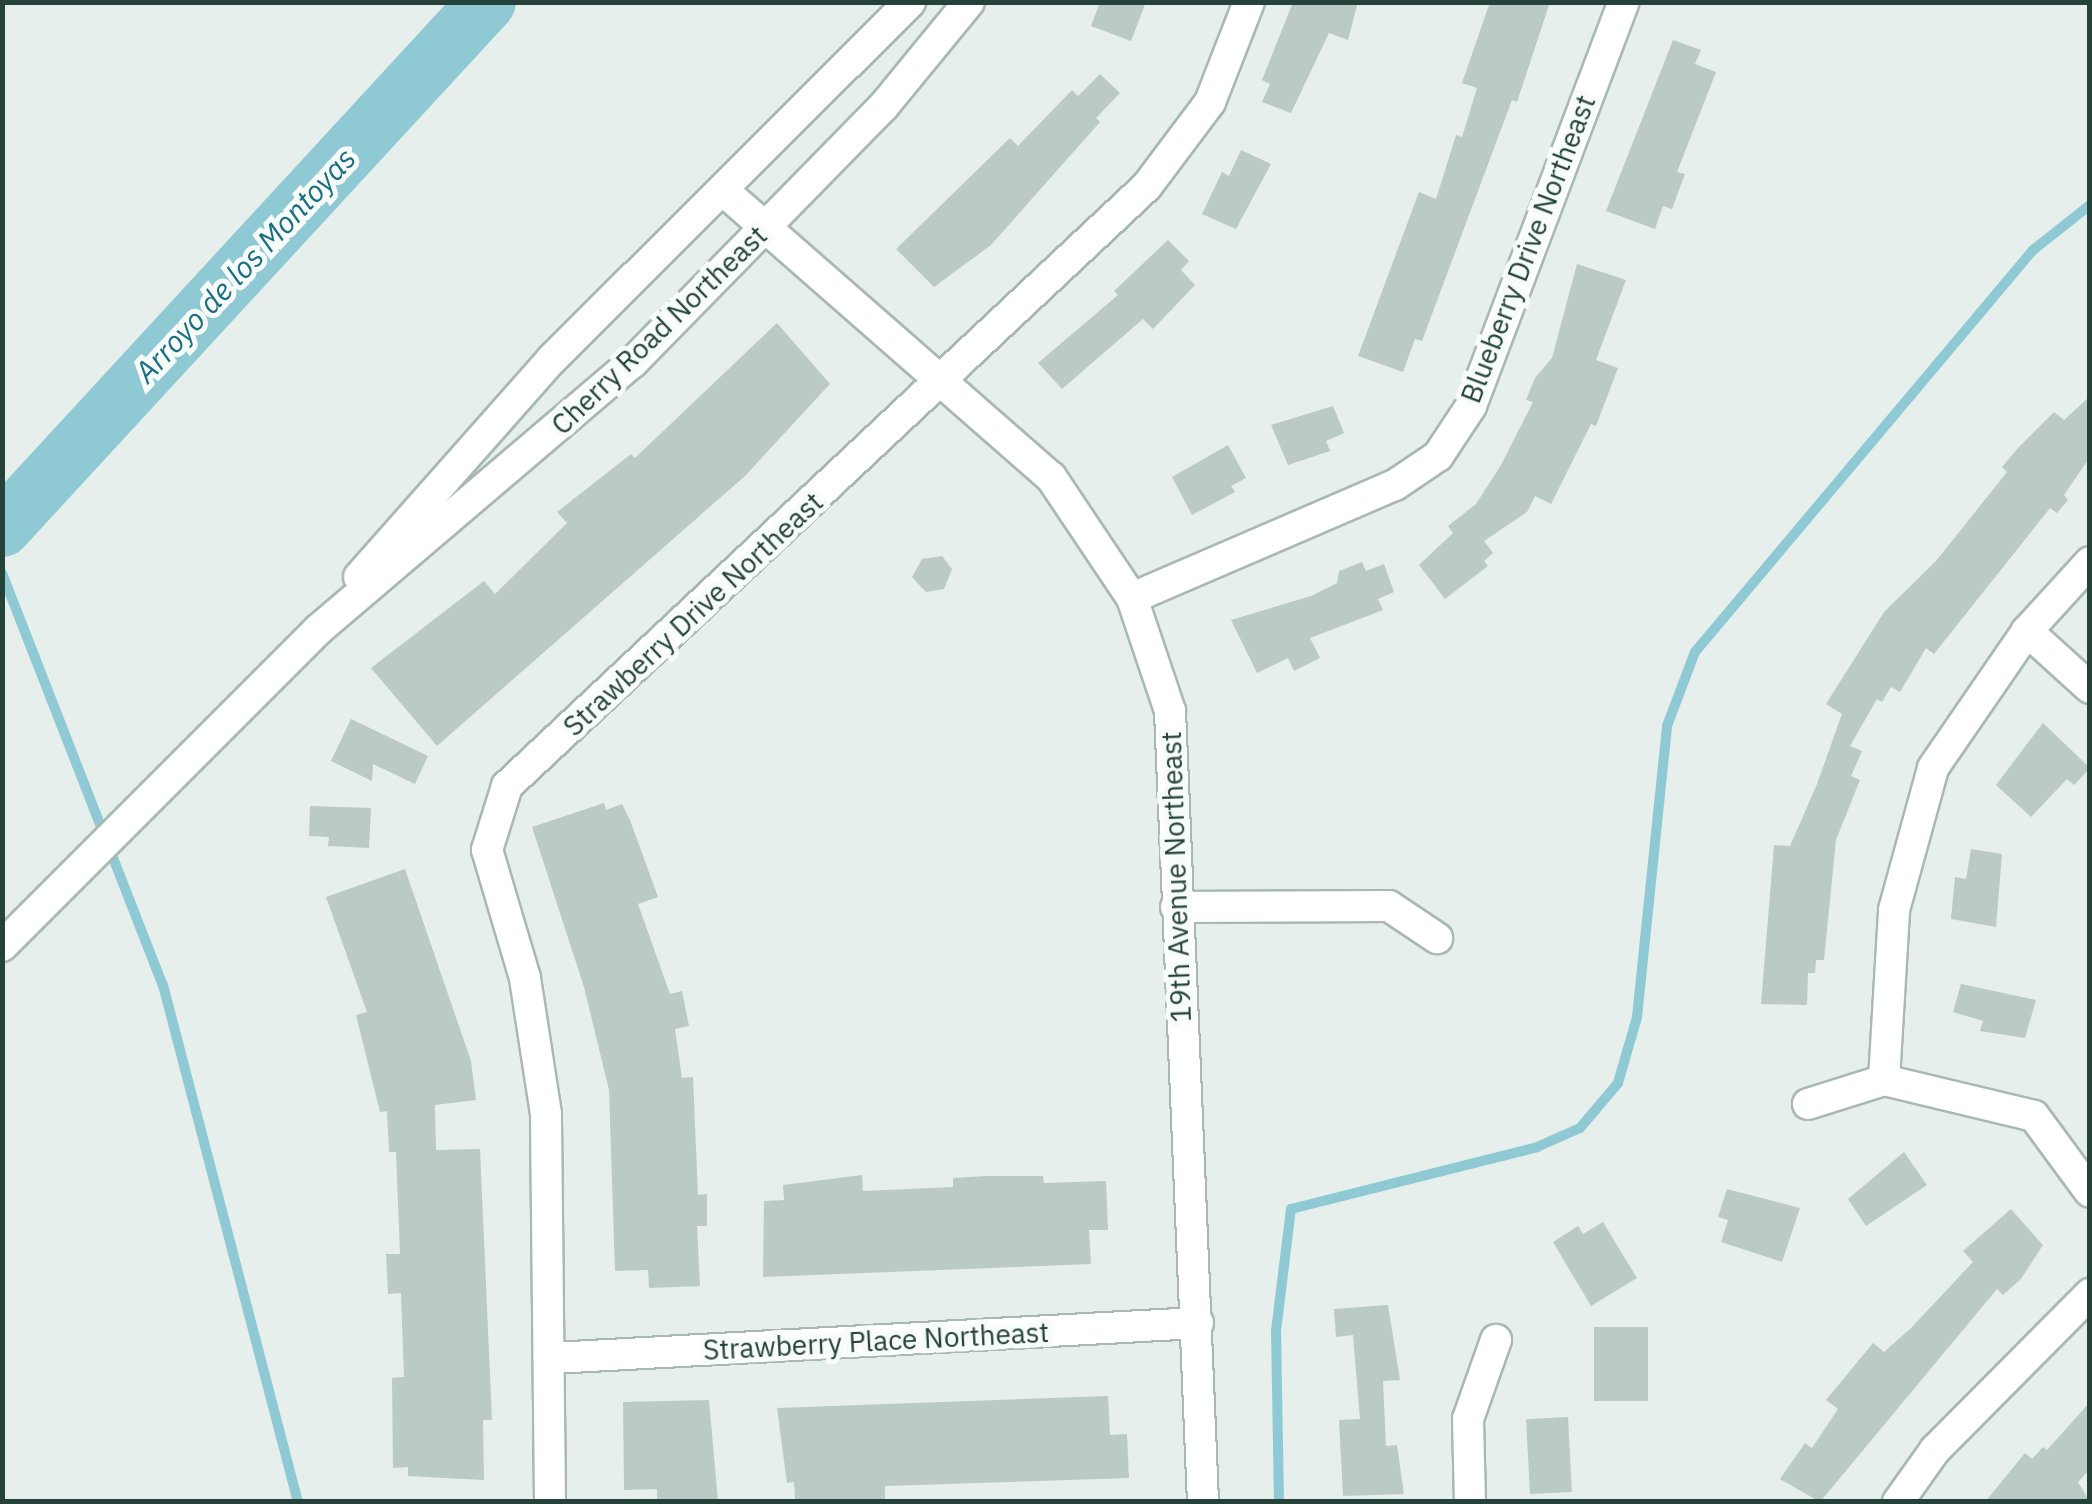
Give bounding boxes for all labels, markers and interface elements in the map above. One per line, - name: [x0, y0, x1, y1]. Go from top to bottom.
- street label: Blueberry Drive Northeast: [1454, 90, 1602, 408]
- water label: Arroyo de los Montoyas: [127, 140, 363, 390]
- street label: Cherry Road Northeast: [544, 218, 774, 442]
- street label: Strawberry Drive Northeast: [556, 485, 830, 743]
- street label: 19th Avenue Northeast: [1154, 731, 1198, 1023]
- street label: Strawberry Place Northeast: [702, 1315, 1050, 1367]

